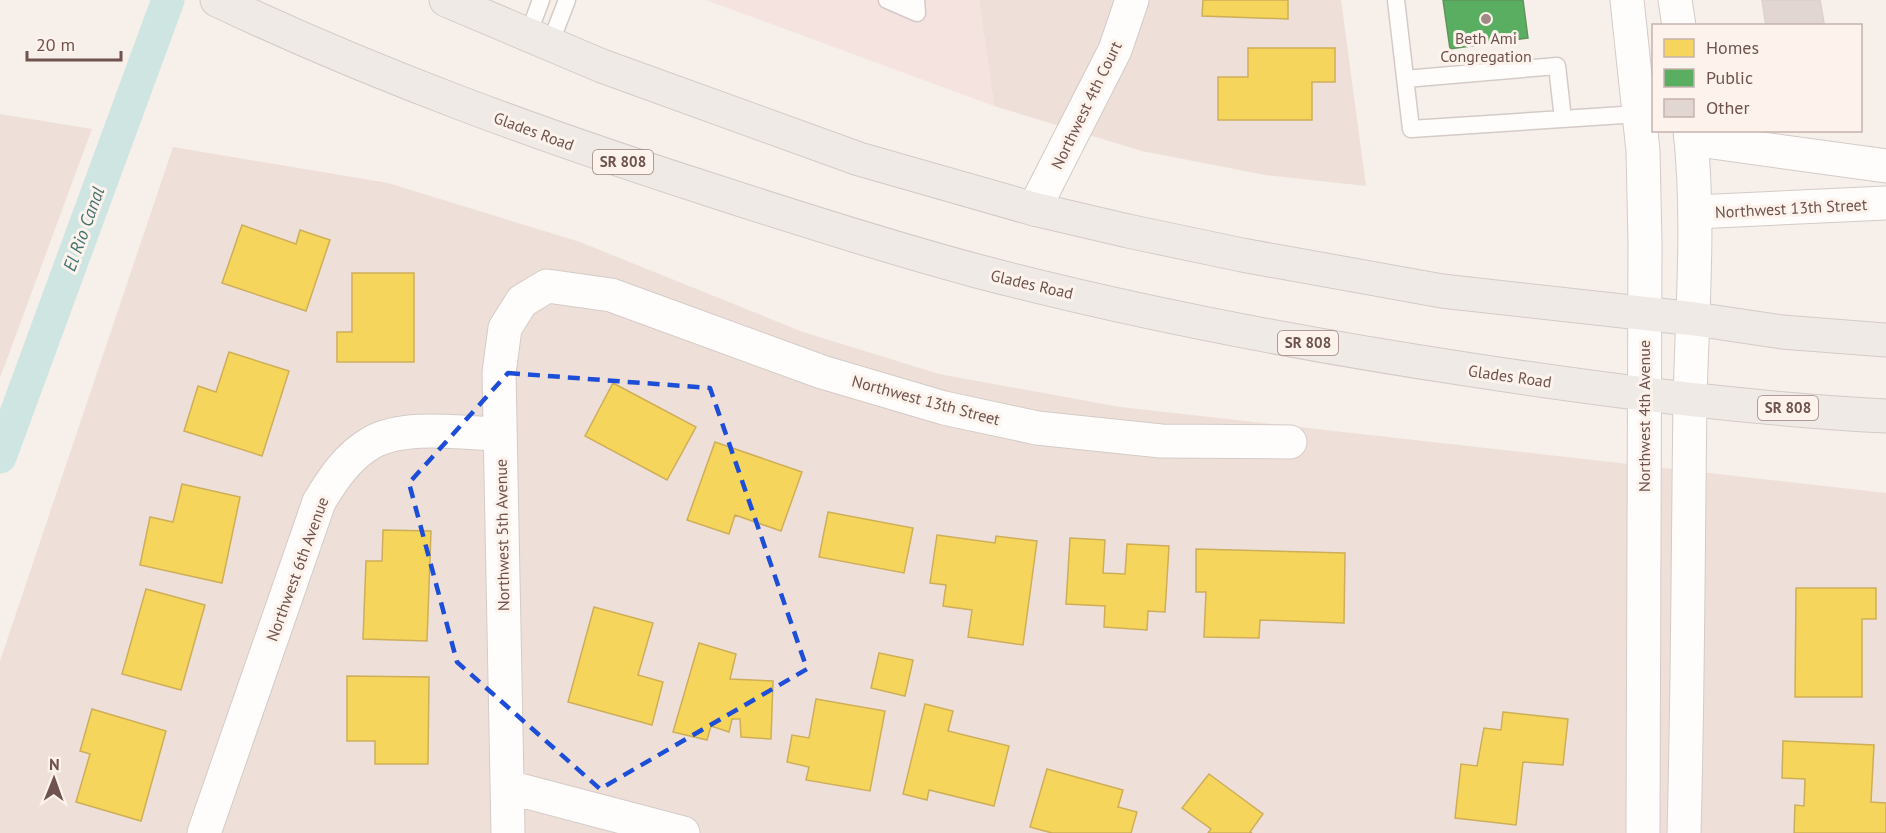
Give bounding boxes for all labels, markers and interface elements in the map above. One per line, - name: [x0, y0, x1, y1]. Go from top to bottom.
- marker: Beth Ami Congregation: [1479, 12, 1493, 26]
- scale bar: [27, 24, 122, 62]
- legend: [1652, 24, 1862, 132]
- place label: Beth Ami Congregation: [1440, 28, 1532, 66]
- text: 20 m: [36, 33, 75, 56]
- text: Homes: [1706, 36, 1759, 59]
- street label: Northwest 4th Court: [1046, 37, 1126, 172]
- text: Public: [1706, 66, 1753, 89]
- text: Other: [1706, 96, 1750, 119]
- street label: Glades Road: [491, 107, 577, 155]
- road number: SR 808: [593, 150, 653, 174]
- water label: El Rio Canal: [58, 183, 109, 274]
- street label: Northwest 13th Street: [1714, 194, 1868, 222]
- street label: Glades Road: [989, 265, 1075, 303]
- road number: SR 808: [1278, 331, 1338, 355]
- street label: Northwest 4th Avenue: [1634, 340, 1654, 492]
- street label: Glades Road: [1467, 360, 1553, 392]
- street label: Northwest 13th Street: [850, 371, 1003, 430]
- road number: SR 808: [1758, 396, 1818, 420]
- street label: Northwest 5th Avenue: [491, 459, 513, 611]
- street label: Northwest 6th Avenue: [262, 494, 332, 644]
- north arrow: [24, 749, 84, 809]
- text: N: [49, 754, 60, 774]

